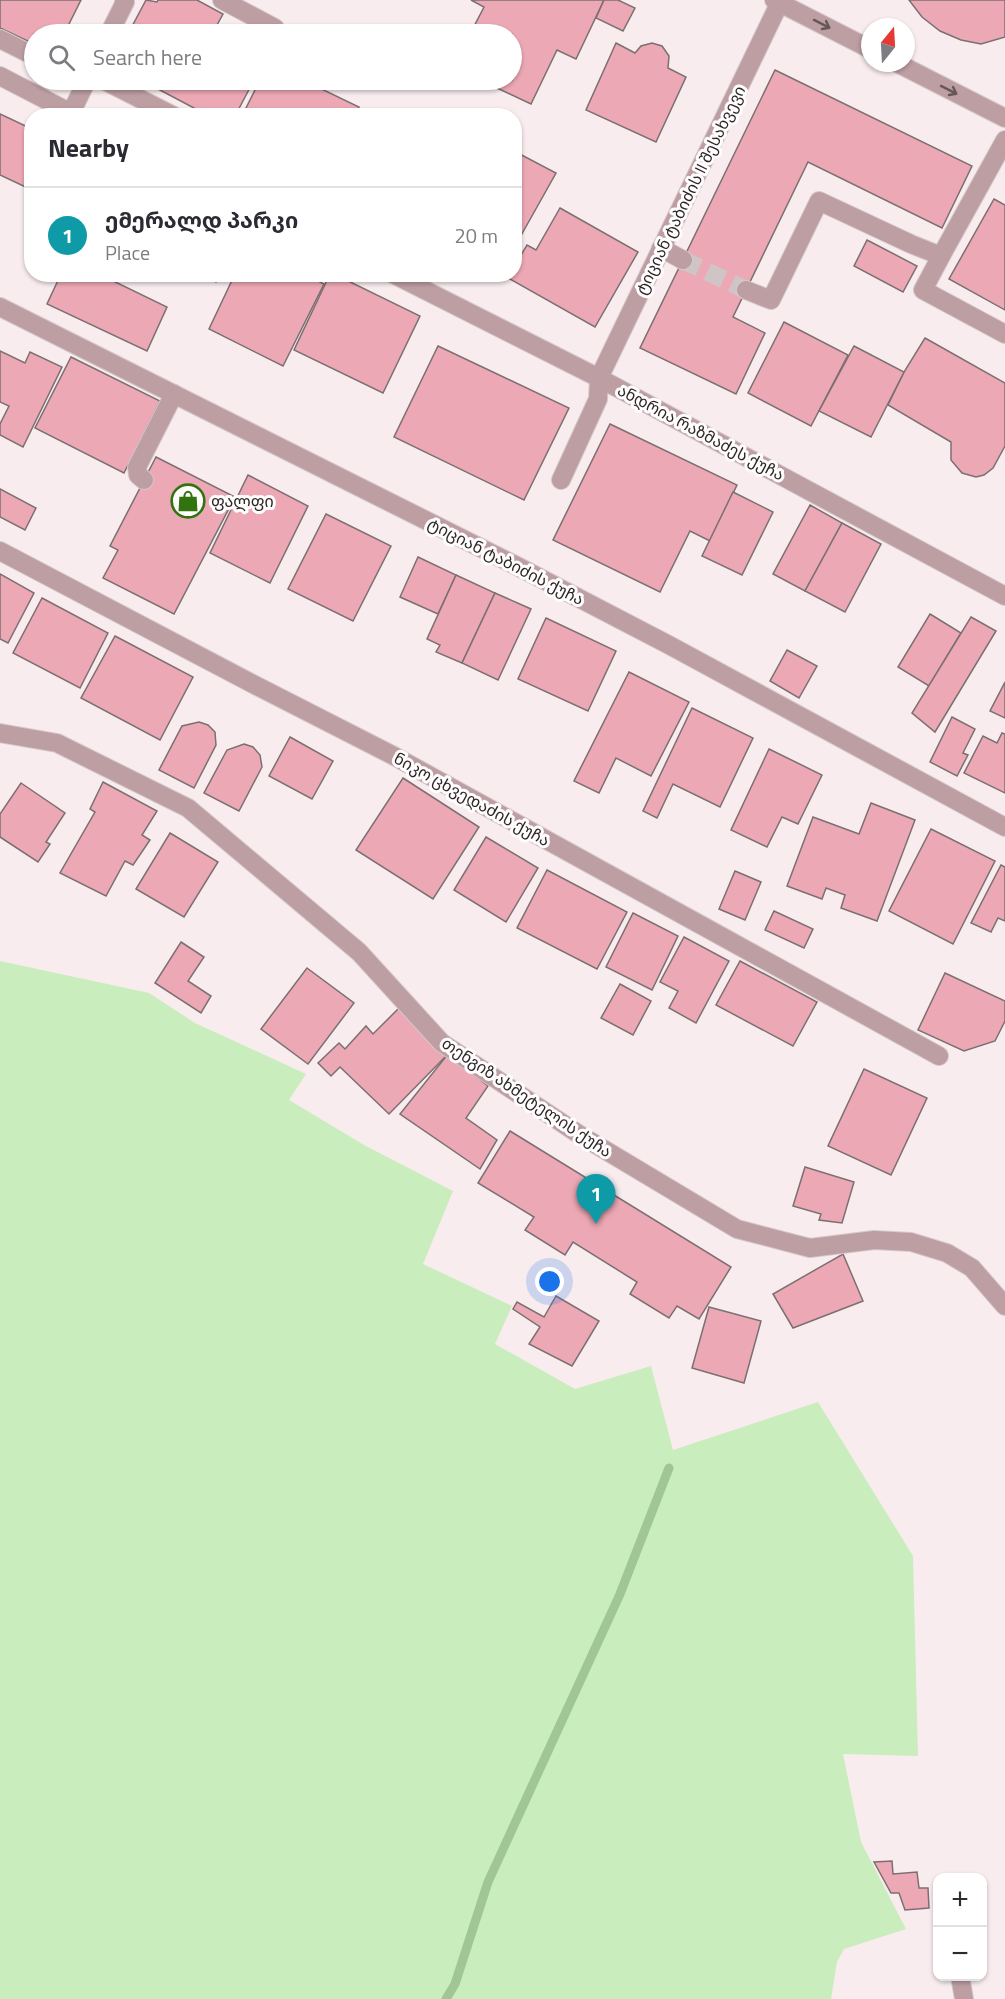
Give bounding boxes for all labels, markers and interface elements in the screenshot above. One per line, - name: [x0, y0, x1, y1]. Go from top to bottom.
- north arrow: [861, 18, 915, 72]
- one-way arrow: [813, 19, 831, 31]
- search box: [24, 24, 522, 90]
- text: Search here: [93, 40, 202, 74]
- icon: search: [45, 41, 78, 74]
- street label: ტიციან ტაბიძის II შესახვევი: [629, 81, 751, 299]
- one-way arrow: [940, 85, 958, 96]
- text: Nearby: [48, 128, 129, 167]
- text: ემერალდ პარკი: [105, 203, 298, 237]
- text: 1: [62, 220, 73, 251]
- text: 20 m: [454, 220, 498, 251]
- text: Place: [105, 237, 150, 268]
- street label: ანდრია რაზმაძეს ქუჩა: [613, 378, 789, 486]
- shop icon: ფალფი: [170, 483, 206, 519]
- place label: ფალფი: [211, 489, 274, 513]
- street label: ტიციან ტაბიძის ქუჩა: [424, 511, 588, 611]
- street label: ნიკო ცხვედაძის ქუჩა: [390, 746, 554, 852]
- street label: თენგიზ ახმეტელის ქუჩა: [437, 1031, 617, 1163]
- pin: 1: [576, 1174, 616, 1224]
- your location: [535, 1267, 564, 1296]
- map controls: [933, 1873, 987, 1981]
- button: +: [933, 1873, 987, 1927]
- button: −: [933, 1927, 987, 1981]

